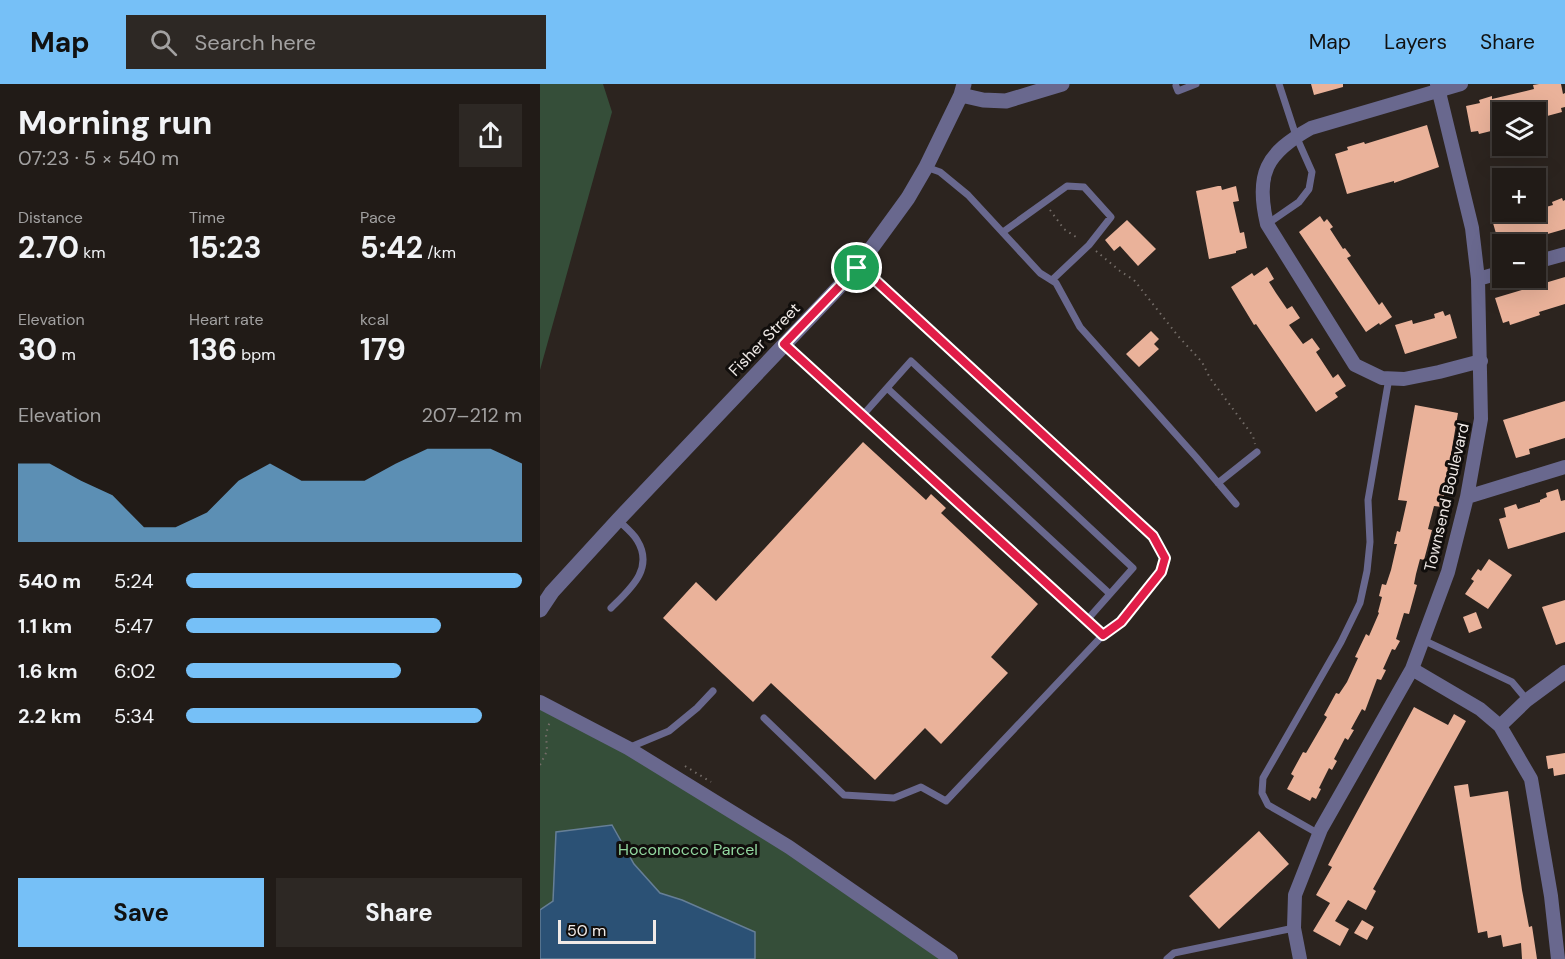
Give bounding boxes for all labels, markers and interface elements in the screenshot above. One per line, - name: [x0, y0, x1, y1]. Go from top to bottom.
- search box: [126, 15, 546, 69]
- text: Map: [30, 24, 90, 61]
- icon: search: [147, 26, 180, 59]
- text: Search here: [195, 28, 316, 57]
- text: Map: [1309, 28, 1351, 56]
- text: Layers: [1384, 28, 1447, 56]
- text: Share: [1480, 28, 1535, 56]
- text: Morning run: [18, 101, 212, 144]
- map controls: [1492, 102, 1546, 288]
- button: layers: [1492, 102, 1546, 156]
- button: share: [459, 104, 522, 167]
- text: 07:23 · 5 × 540 m: [18, 145, 179, 171]
- button: +: [1492, 168, 1546, 222]
- text: Distance: [18, 207, 83, 228]
- text: Time: [189, 207, 225, 228]
- text: Pace: [360, 207, 396, 228]
- text: 2.70: [18, 228, 79, 267]
- text: 15:23: [189, 228, 262, 267]
- text: 5:42: [360, 228, 423, 267]
- button: −: [1492, 234, 1546, 288]
- text: km: [79, 242, 106, 263]
- text: /km: [423, 242, 456, 263]
- pin: [831, 242, 882, 293]
- icon: arrive: [840, 251, 873, 284]
- street label: Fisher Street: [724, 298, 805, 381]
- text: Elevation: [18, 309, 85, 330]
- text: Heart rate: [189, 309, 264, 330]
- text: kcal: [360, 309, 389, 330]
- text: 30: [18, 330, 57, 369]
- text: 136: [189, 330, 237, 369]
- text: 179: [360, 330, 406, 369]
- text: m: [57, 344, 76, 365]
- text: bpm: [237, 344, 276, 365]
- text: Elevation: [18, 402, 101, 428]
- text: 207–212 m: [421, 402, 522, 428]
- street label: Townsend Boulevard: [1419, 421, 1474, 573]
- text: 540 m: [18, 568, 81, 594]
- text: 5:24: [114, 568, 154, 594]
- text: 1.1 km: [18, 613, 72, 639]
- text: 5:47: [114, 613, 153, 639]
- text: 1.6 km: [18, 658, 77, 684]
- text: 6:02: [114, 658, 156, 684]
- text: 2.2 km: [18, 703, 81, 729]
- text: 5:34: [114, 703, 154, 729]
- park label: Hocomocco Parcel: [618, 839, 758, 860]
- button: Save: [18, 878, 264, 947]
- button: Share: [276, 878, 522, 947]
- scale bar: [558, 917, 656, 944]
- text: 50 m: [567, 920, 606, 941]

